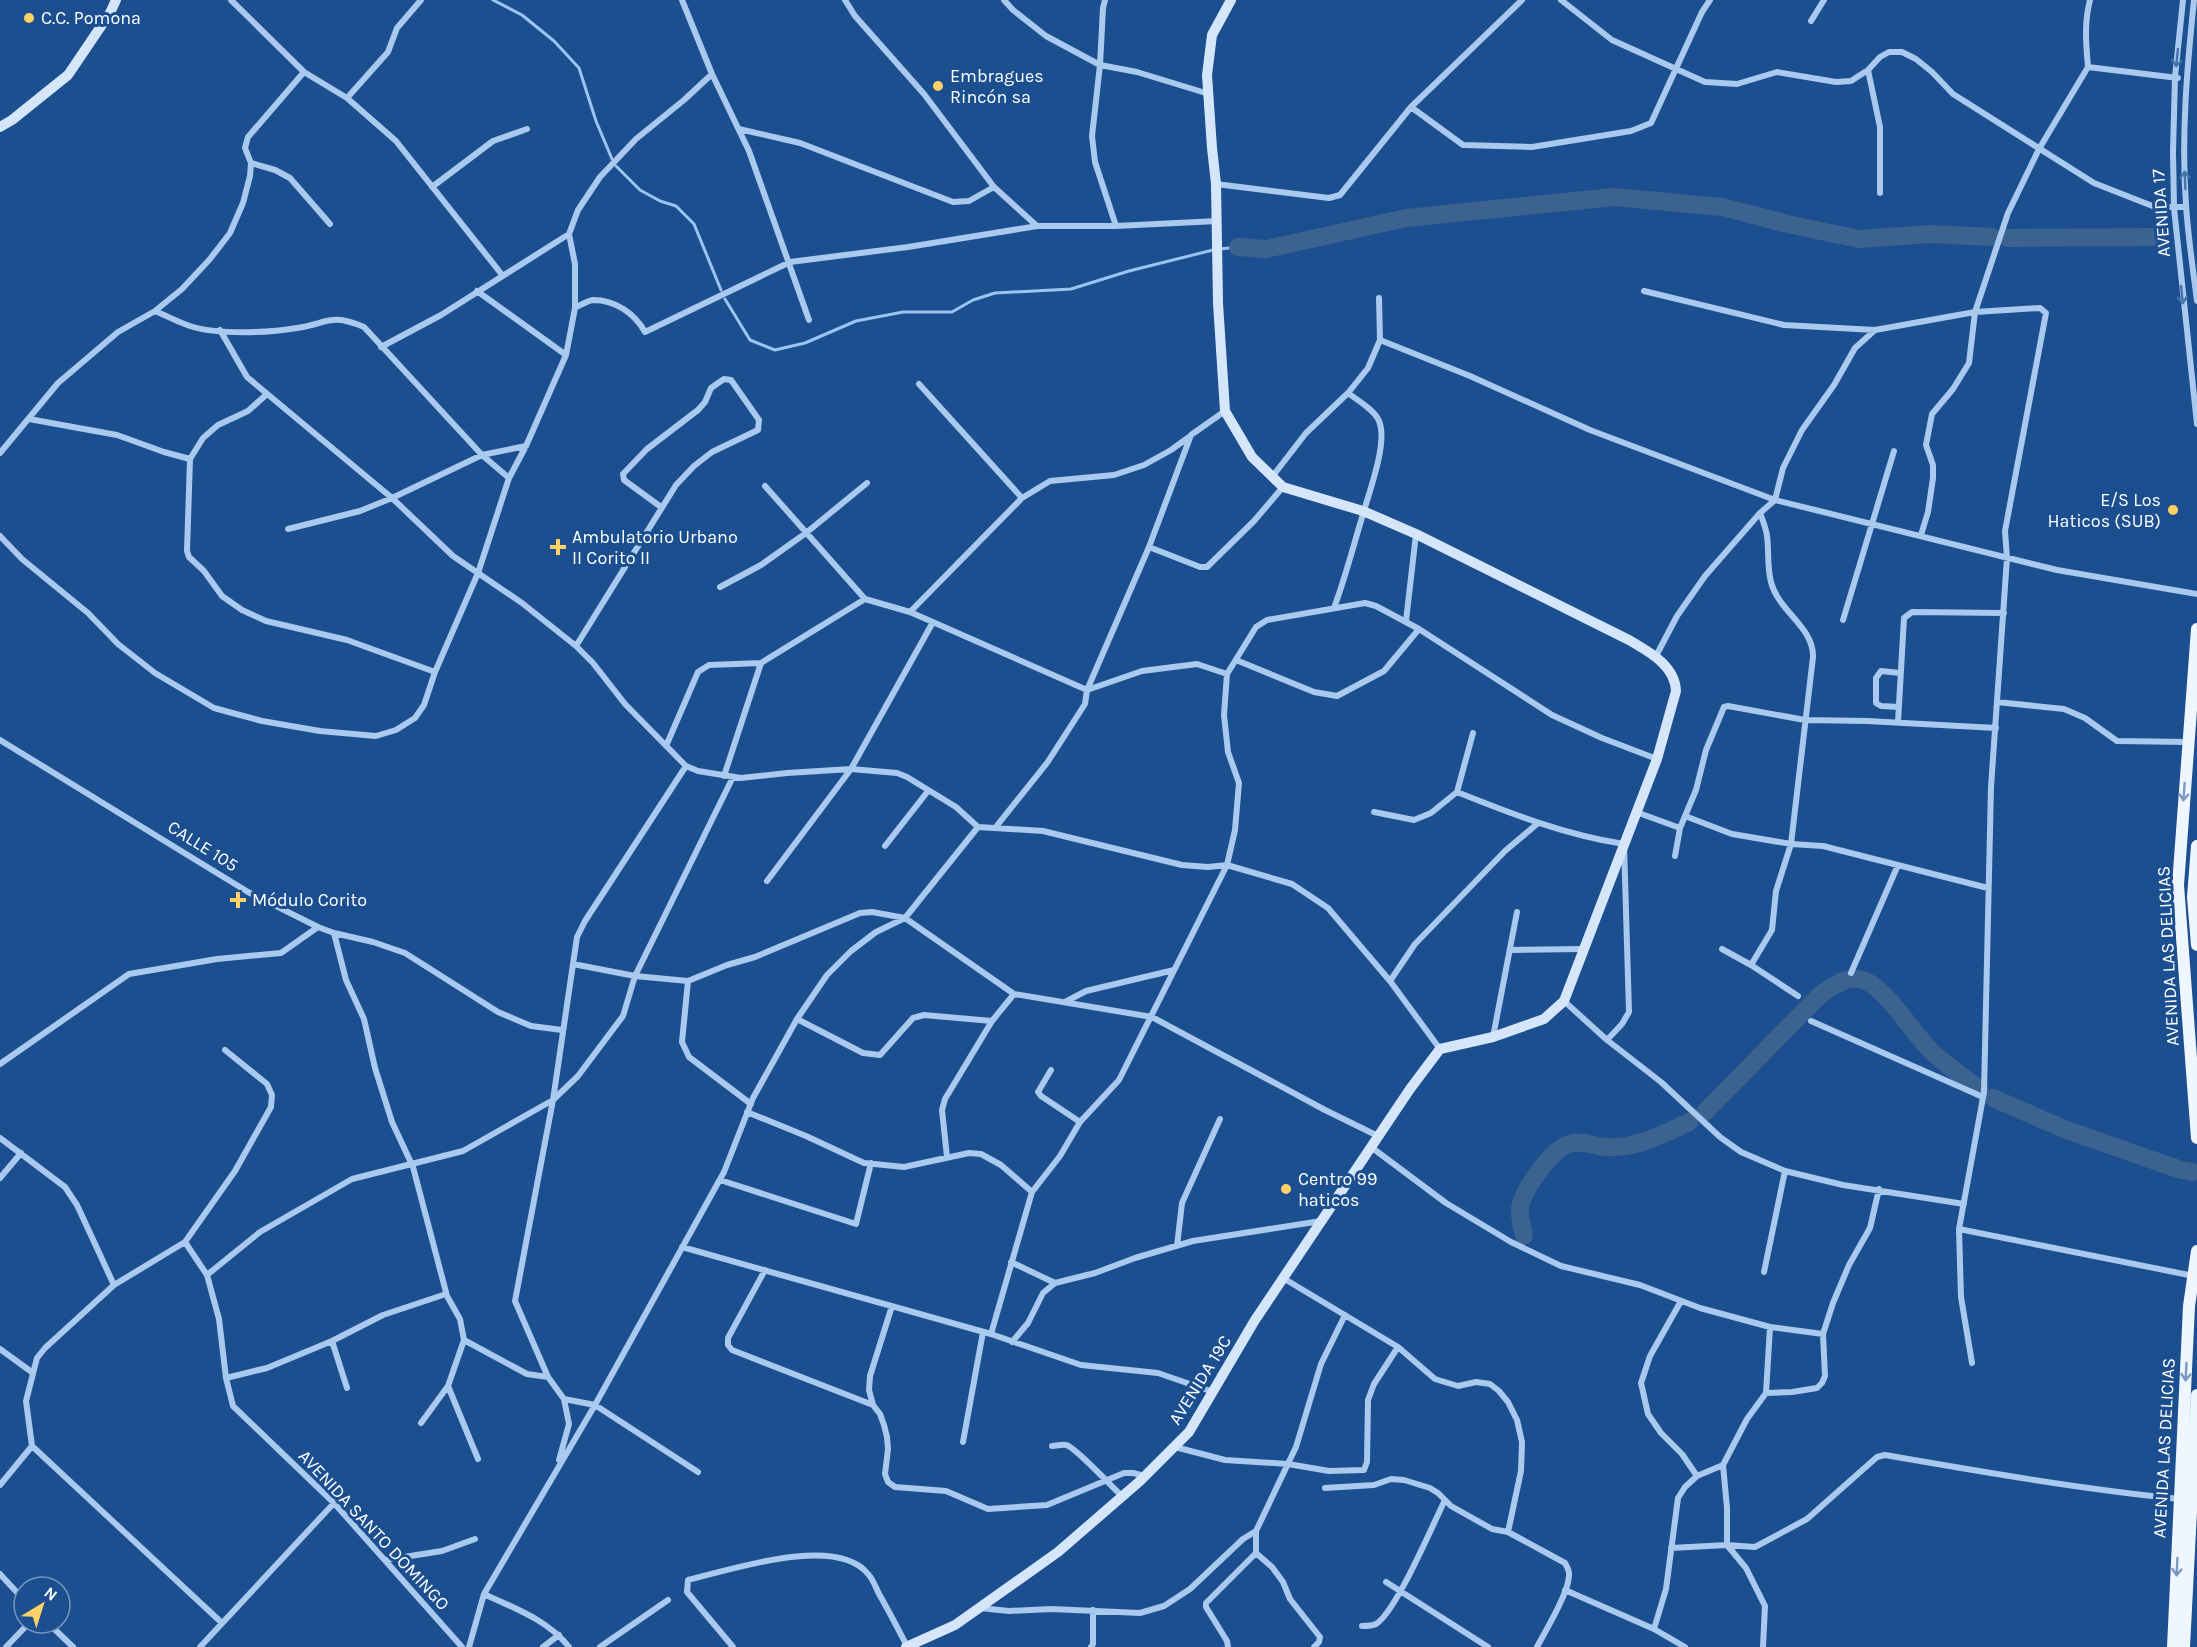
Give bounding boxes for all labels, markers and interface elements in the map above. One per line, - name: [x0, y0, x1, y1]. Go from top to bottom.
- place label: C.C. Pomona: [41, 7, 141, 29]
- marker: C.C. Pomona: [22, 11, 36, 25]
- one-way arrow: [2171, 48, 2182, 68]
- place label: Embragues Rincón sa: [950, 65, 1044, 108]
- marker: Embragues Rincón sa: [931, 79, 945, 93]
- street label: AVENIDA 17: [2147, 168, 2175, 258]
- one-way arrow: [2179, 171, 2190, 190]
- one-way arrow: [2177, 284, 2188, 304]
- place label: E/S Los Haticos (SUB): [2047, 489, 2161, 532]
- marker: E/S Los Haticos (SUB): [2166, 503, 2180, 517]
- place label: Ambulatorio Urbano II Corito II: [572, 526, 738, 569]
- marker: Ambulatorio Urbano II Corito II: [549, 538, 567, 556]
- one-way arrow: [2179, 782, 2190, 802]
- street label: CALLE 105: [164, 816, 242, 876]
- street label: AVENIDA LAS DELICIAS: [2152, 865, 2184, 1047]
- place label: Módulo Corito: [252, 889, 367, 911]
- marker: Módulo Corito: [229, 891, 247, 909]
- place label: Centro 99 haticos: [1298, 1168, 1377, 1211]
- marker: Centro 99 haticos: [1279, 1182, 1293, 1196]
- street label: AVENIDA 19C: [1164, 1331, 1236, 1429]
- street label: AVENIDA LAS DELICIAS: [2148, 1357, 2180, 1539]
- one-way arrow: [2180, 1362, 2191, 1382]
- street label: AVENIDA SANTO DOMINGO: [294, 1445, 454, 1615]
- one-way arrow: [2172, 1556, 2183, 1576]
- north arrow: [12, 1575, 72, 1635]
- text: N: [41, 1583, 61, 1605]

